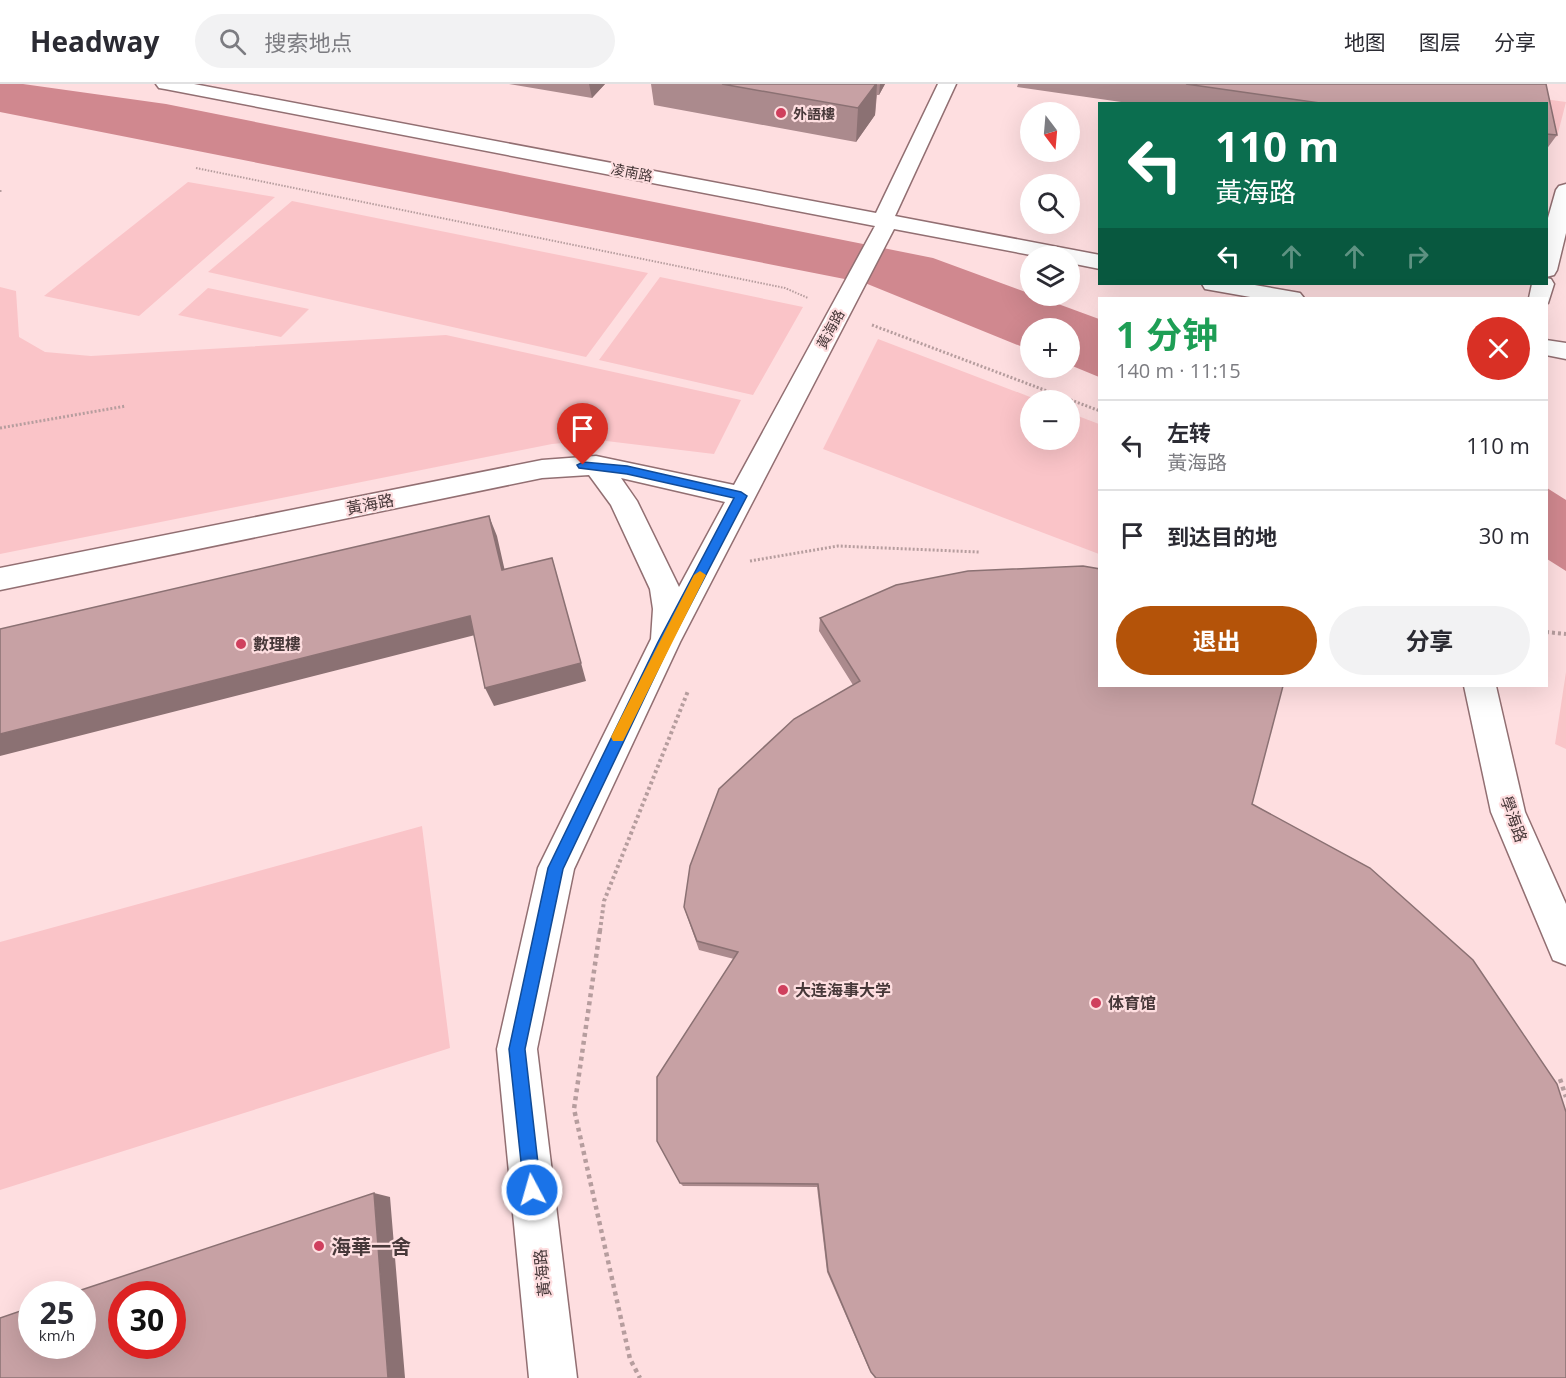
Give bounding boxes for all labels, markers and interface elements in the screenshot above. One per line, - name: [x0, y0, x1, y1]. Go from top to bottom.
- search box: [195, 14, 615, 68]
- text: Headway: [30, 22, 159, 60]
- icon: search: [216, 25, 249, 58]
- text: 搜索地点: [264, 27, 352, 57]
- text: 地图: [1344, 28, 1386, 56]
- text: 图层: [1419, 28, 1461, 56]
- text: 分享: [1494, 28, 1536, 56]
- north arrow: [1020, 102, 1080, 162]
- map controls: [1020, 102, 1080, 450]
- place label: 外語樓: [793, 104, 835, 123]
- marker: 外語樓: [774, 106, 788, 120]
- text: 110 m: [1215, 117, 1339, 174]
- icon: left: [1116, 126, 1194, 204]
- street label: 凌南路: [610, 159, 654, 185]
- text: 黃海路: [1215, 173, 1296, 210]
- button: search: [1020, 174, 1080, 234]
- icon: left: [1212, 240, 1245, 273]
- icon: ahead: [1275, 240, 1308, 273]
- icon: ahead: [1338, 240, 1371, 273]
- icon: right: [1401, 240, 1434, 273]
- button: layers: [1020, 246, 1080, 306]
- street label: 黃海路: [812, 306, 848, 352]
- text: 1 分钟: [1116, 310, 1218, 359]
- button: close: [1467, 317, 1530, 380]
- button: +: [1020, 318, 1080, 378]
- text: 140 m · 11:15: [1116, 357, 1241, 384]
- button: −: [1020, 390, 1080, 450]
- pin: [557, 403, 608, 465]
- icon: arrive: [566, 412, 599, 445]
- text: 左转: [1167, 417, 1211, 447]
- icon: left: [1116, 429, 1149, 462]
- text: 110 m: [1466, 430, 1530, 460]
- text: 黃海路: [1167, 449, 1227, 476]
- street label: 黃海路: [344, 489, 396, 519]
- icon: arrive: [1116, 519, 1149, 552]
- text: 30 m: [1479, 520, 1530, 550]
- text: 到达目的地: [1167, 521, 1277, 551]
- button: 退出: [1116, 606, 1317, 675]
- button: 分享: [1329, 606, 1530, 675]
- place label: 數理樓: [253, 633, 301, 655]
- marker: 數理樓: [234, 637, 248, 651]
- street label: 學海路: [1495, 793, 1533, 845]
- place label: 大连海事大学: [795, 979, 891, 1001]
- marker: 大连海事大学: [776, 983, 790, 997]
- place label: 体育馆: [1108, 992, 1156, 1014]
- marker: 体育馆: [1089, 996, 1103, 1010]
- position arrow: [500, 1158, 564, 1222]
- place label: 海華一舍: [331, 1233, 411, 1260]
- marker: 海華一舍: [312, 1239, 326, 1253]
- street label: 黃海路: [529, 1248, 555, 1298]
- speed limit sign: 30: [108, 1281, 186, 1359]
- text: 25: [40, 1292, 74, 1333]
- text: km/h: [39, 1325, 75, 1345]

